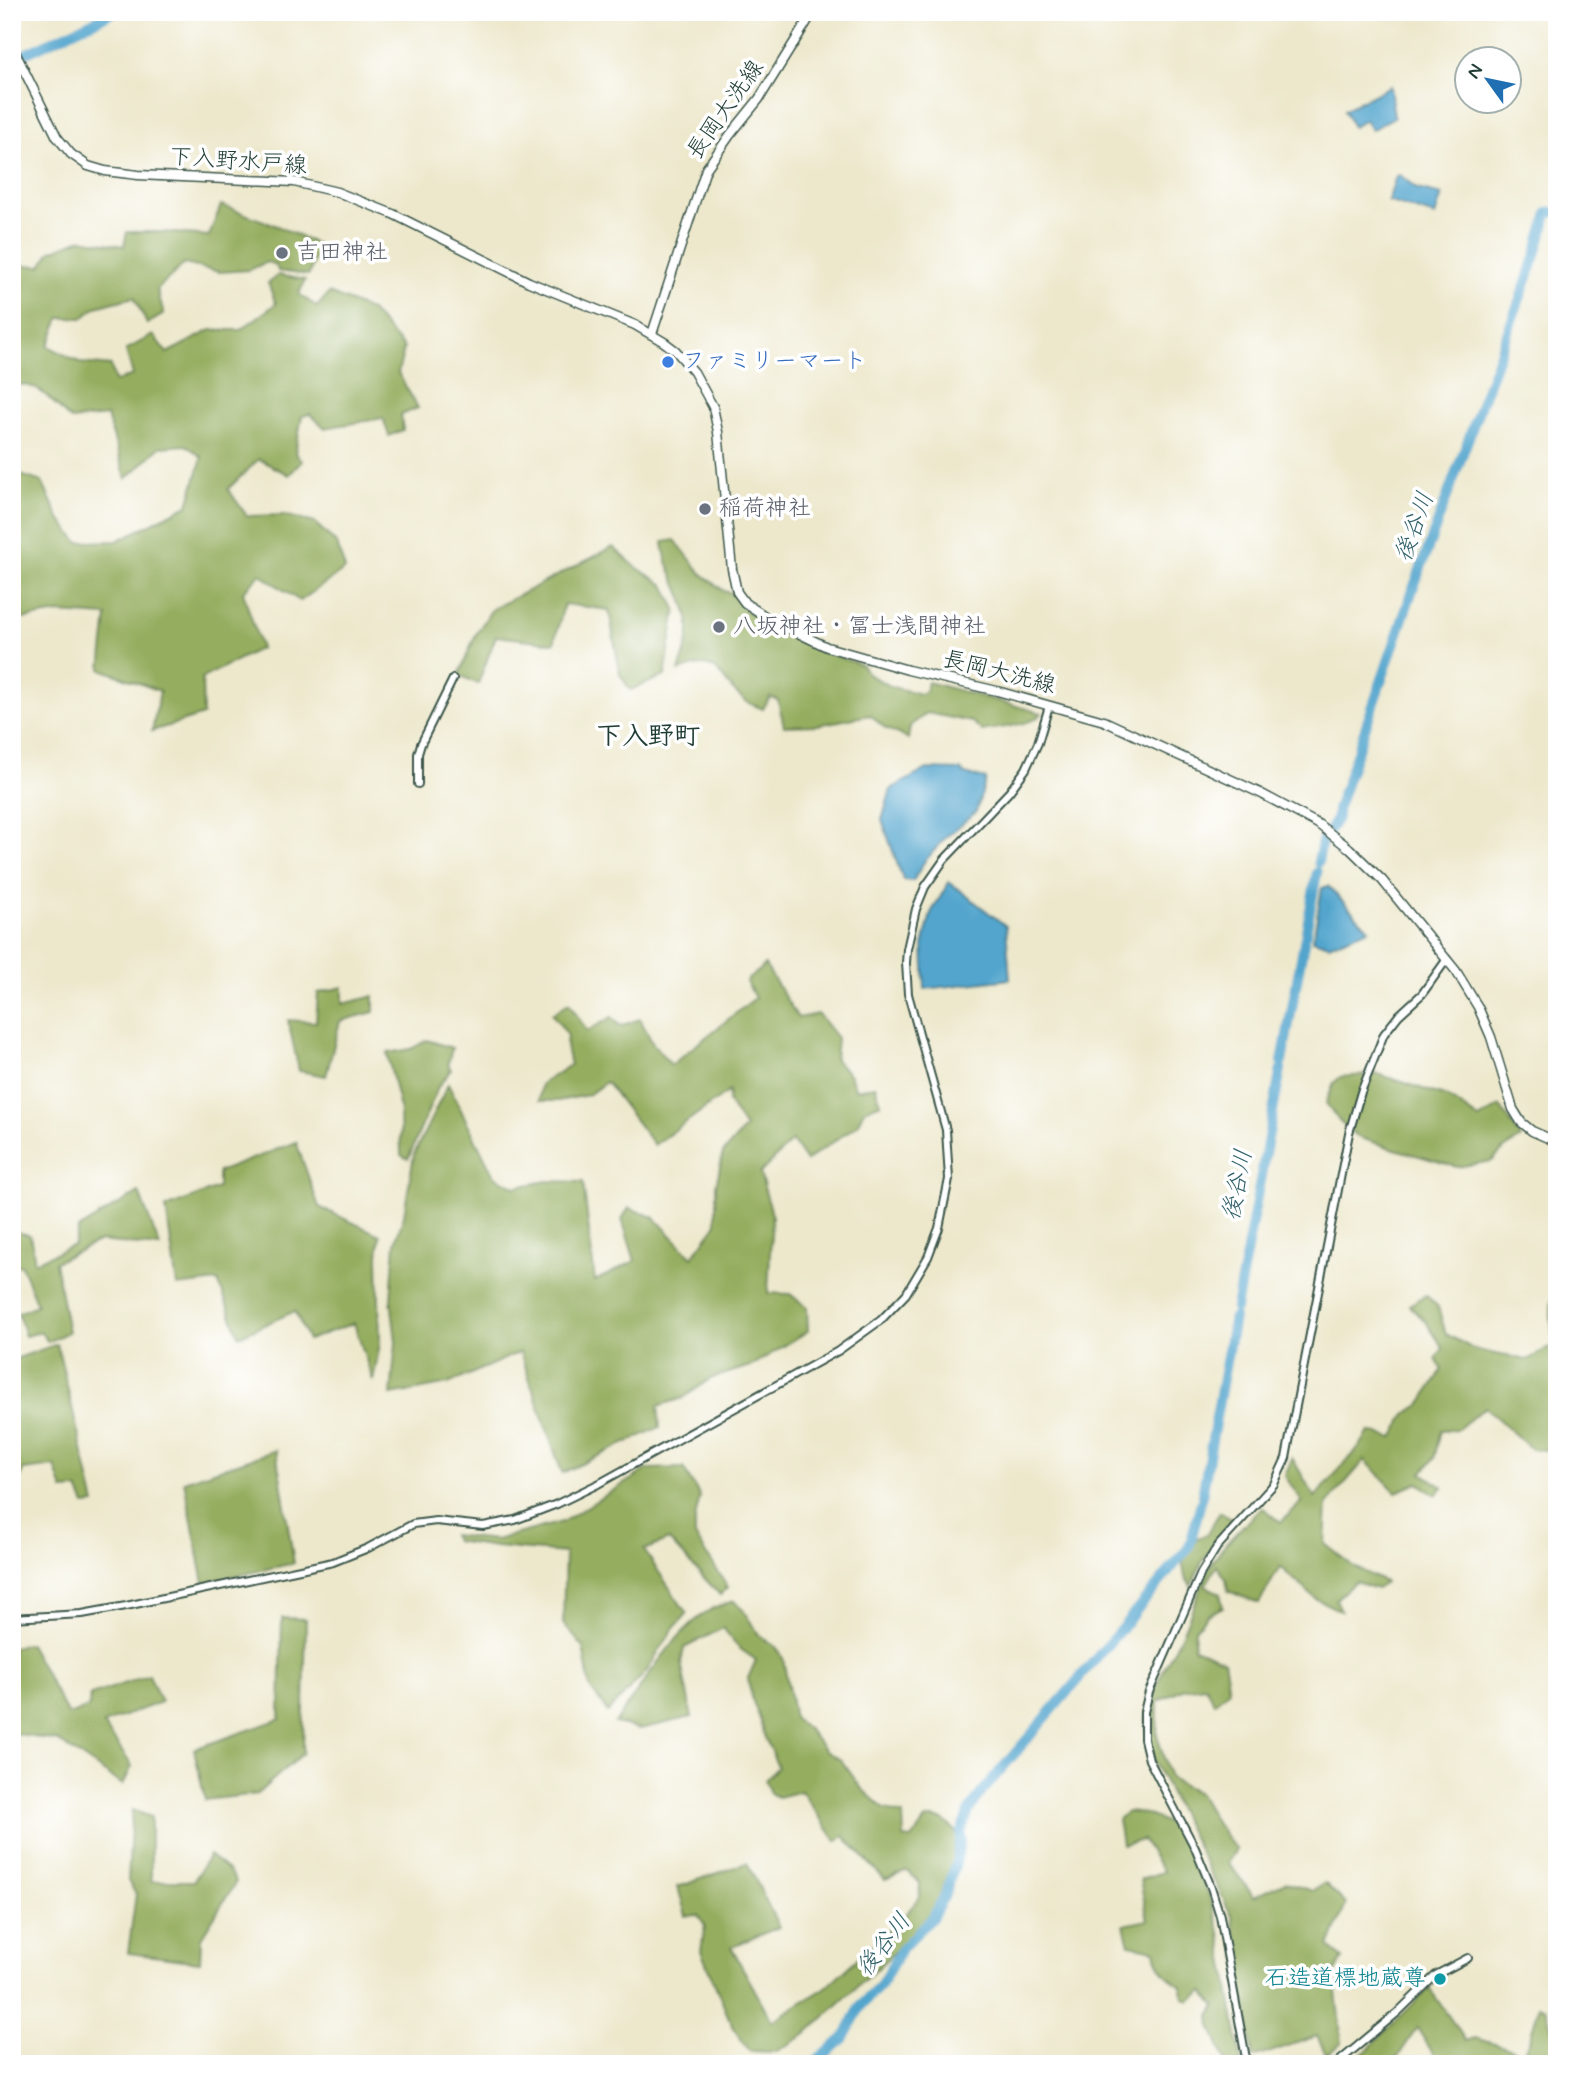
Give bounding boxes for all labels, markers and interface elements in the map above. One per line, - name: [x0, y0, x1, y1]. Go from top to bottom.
- north arrow: [1454, 46, 1524, 116]
- street label: 長岡大洗線: [681, 54, 771, 166]
- text: N: [1461, 59, 1489, 84]
- street label: 下入野水戸線: [168, 142, 308, 182]
- place label: 吉田神社: [296, 238, 388, 268]
- marker: 吉田神社: [274, 245, 290, 261]
- place label: ファミリーマート: [682, 347, 866, 377]
- marker: ファミリーマート: [660, 354, 676, 370]
- water label: 後谷川: [1388, 488, 1442, 566]
- place label: 稲荷神社: [719, 494, 811, 524]
- marker: 稲荷神社: [697, 501, 713, 517]
- place label: 八坂神社・冨士浅間神社: [733, 612, 986, 642]
- marker: 八坂神社・冨士浅間神社: [711, 619, 727, 635]
- street label: 長岡大洗線: [940, 645, 1058, 701]
- district label: 下入野町: [596, 720, 700, 754]
- water label: 後谷川: [1216, 1147, 1260, 1223]
- water label: 後谷川: [850, 1907, 918, 1983]
- place label: 石造道標地蔵尊: [1265, 1964, 1426, 1994]
- marker: 石造道標地蔵尊: [1432, 1971, 1448, 1987]

